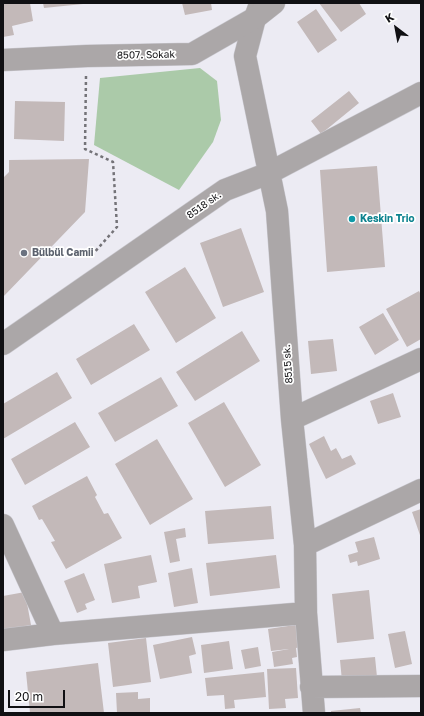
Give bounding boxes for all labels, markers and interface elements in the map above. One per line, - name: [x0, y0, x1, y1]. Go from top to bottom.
- north arrow: [376, 8, 416, 48]
- text: K: [383, 10, 396, 25]
- street label: 8507. Sokak: [117, 48, 175, 62]
- street label: 8518 sk.: [184, 189, 224, 221]
- place label: Keskin Trio: [360, 213, 414, 225]
- marker: Keskin Trio: [347, 214, 357, 224]
- place label: Bülbül Camii: [32, 247, 93, 259]
- marker: Bülbül Camii: [19, 248, 29, 258]
- street label: 8515 sk.: [281, 344, 295, 384]
- scale bar: [10, 682, 67, 708]
- text: 20 m: [15, 689, 43, 704]

